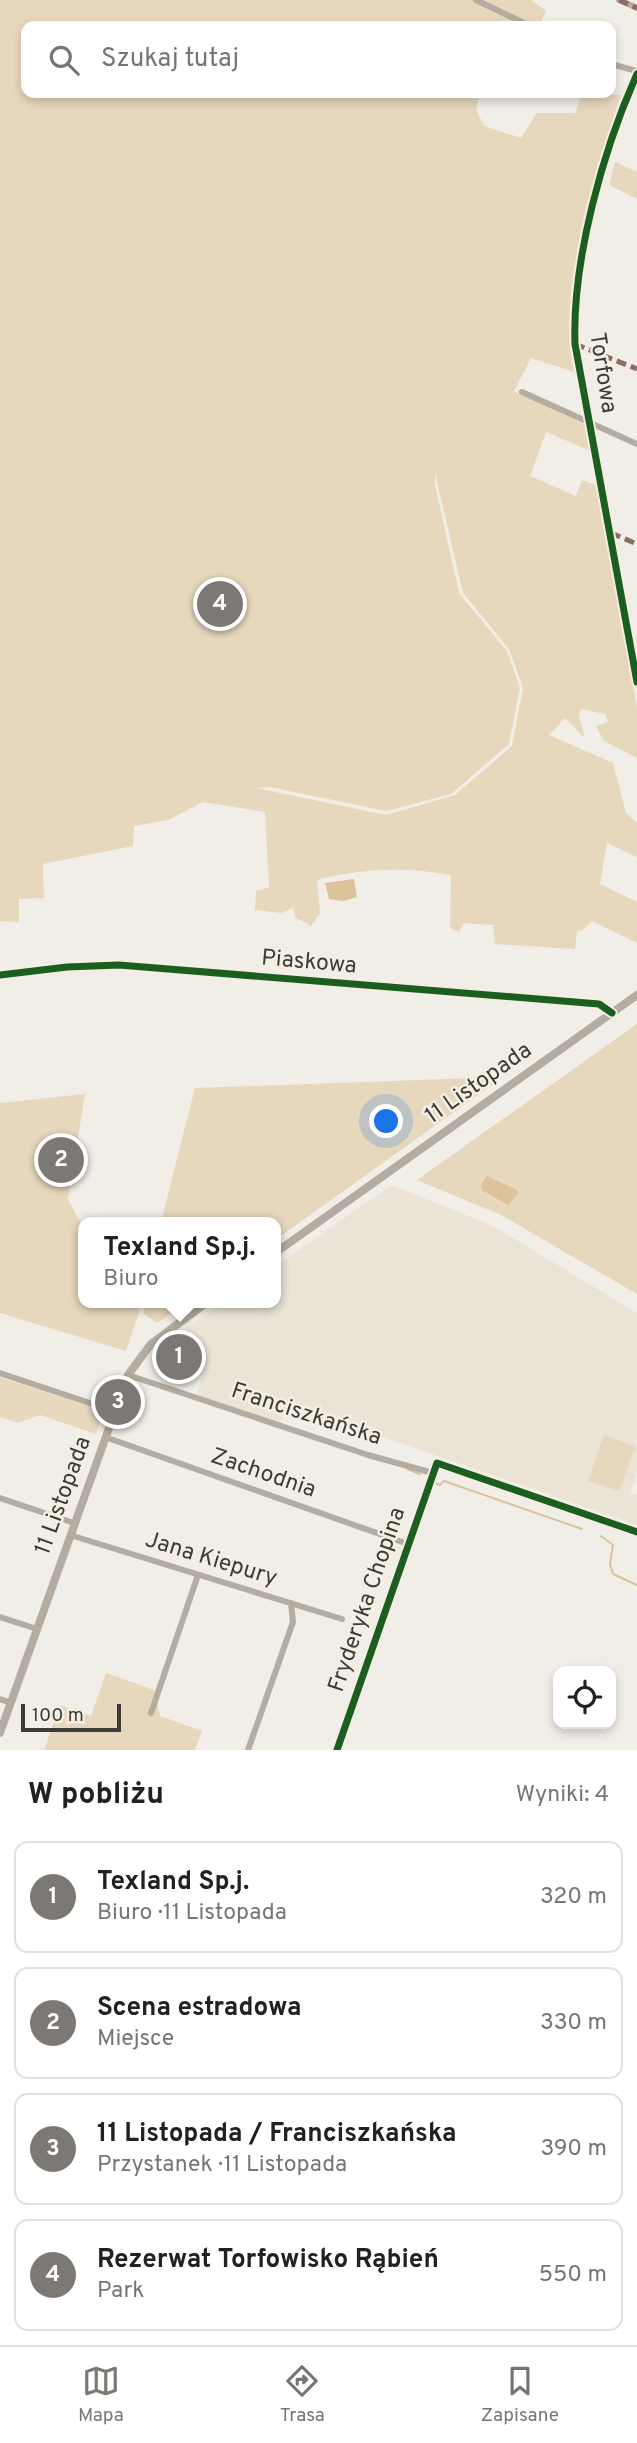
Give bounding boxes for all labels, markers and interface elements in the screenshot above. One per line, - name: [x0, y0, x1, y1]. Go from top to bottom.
- search box: [21, 21, 616, 98]
- icon: search: [45, 41, 83, 79]
- text: Szukaj tutaj: [101, 43, 239, 76]
- street label: Torfowa: [581, 331, 623, 415]
- pin: 4: [197, 578, 243, 630]
- street label: Piaskowa: [260, 944, 358, 982]
- street label: 11 Listopada: [420, 1037, 538, 1131]
- your location: [369, 1104, 403, 1138]
- pin: 2: [38, 1134, 84, 1186]
- popup: [78, 1217, 281, 1308]
- text: Texland Sp.j.: [103, 1232, 256, 1265]
- text: Biuro: [103, 1265, 159, 1294]
- pin: 1: [156, 1331, 202, 1383]
- pin: 3: [95, 1376, 141, 1428]
- street label: Franciszkańska: [227, 1377, 385, 1453]
- street label: 11 Listopada: [29, 1433, 99, 1559]
- street label: Zachodnia: [207, 1443, 319, 1505]
- street label: Fryderyka Chopina: [323, 1504, 413, 1696]
- street label: Jana Kiepury: [141, 1526, 281, 1594]
- map controls: [553, 1666, 616, 1729]
- button: locate: [553, 1666, 616, 1729]
- scale bar: [21, 1701, 121, 1733]
- text: 100 m: [32, 1704, 84, 1728]
- text: W pobliżu: [28, 1777, 164, 1814]
- text: Wyniki: 4: [516, 1781, 609, 1810]
- text: Texland Sp.j.: [97, 1866, 249, 1899]
- text: 1: [48, 1883, 58, 1912]
- text: 320 m: [540, 1883, 607, 1912]
- text: Biuro · 11 Listopada: [97, 1899, 287, 1928]
- text: Scena estradowa: [97, 1992, 302, 2025]
- text: 2: [46, 2009, 60, 2038]
- text: 330 m: [540, 2009, 607, 2038]
- text: Miejsce: [97, 2025, 174, 2054]
- text: 11 Listopada / Franciszkańska: [97, 2118, 457, 2151]
- text: 3: [46, 2135, 60, 2164]
- text: 390 m: [540, 2135, 607, 2164]
- text: Przystanek · 11 Listopada: [97, 2151, 347, 2180]
- text: Rezerwat Torfowisko Rąbień: [97, 2244, 439, 2277]
- text: 4: [46, 2261, 60, 2290]
- text: 550 m: [539, 2261, 607, 2290]
- text: Park: [97, 2277, 144, 2306]
- tab: Mapa: [78, 2362, 124, 2428]
- tab: Trasa: [280, 2362, 325, 2428]
- tab: Zapisane: [481, 2362, 559, 2428]

